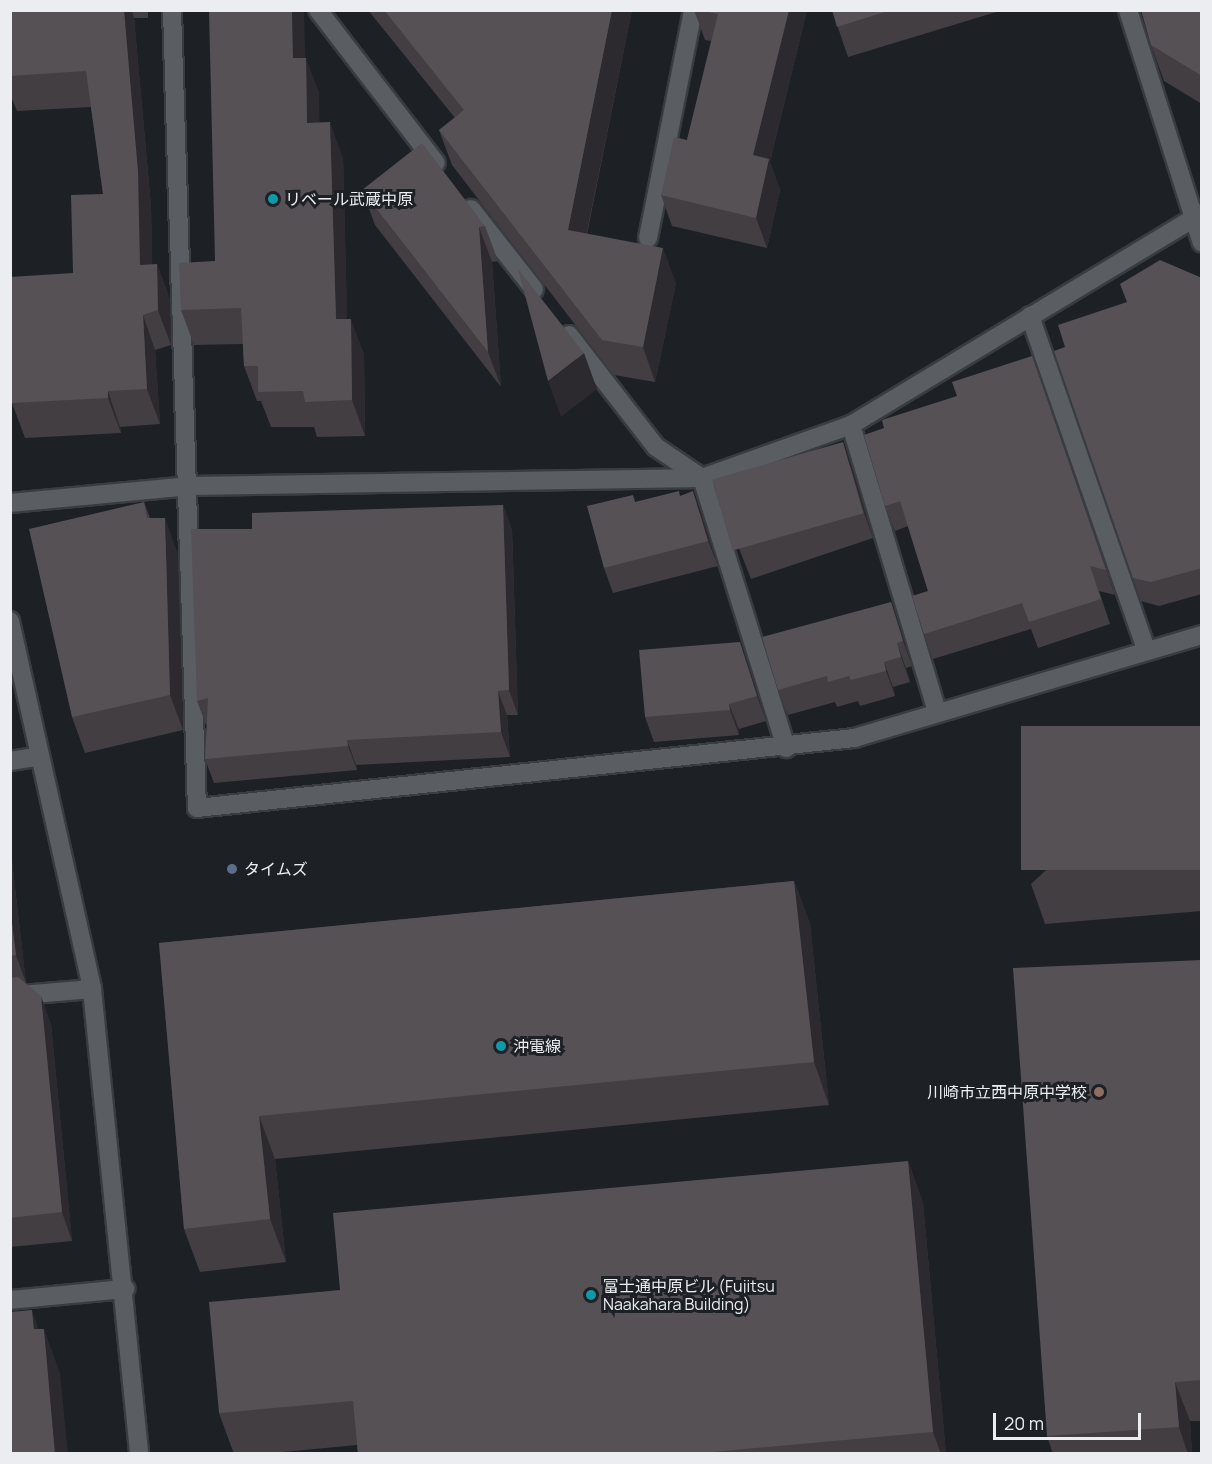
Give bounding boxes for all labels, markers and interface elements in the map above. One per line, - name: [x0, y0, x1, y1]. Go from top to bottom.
- place label: リベール武蔵中原: [285, 189, 413, 209]
- marker: リベール武蔵中原: [266, 192, 280, 206]
- place label: タイムズ: [244, 859, 308, 879]
- marker: タイムズ: [225, 862, 239, 876]
- place label: 沖電線: [513, 1036, 561, 1056]
- marker: 沖電線: [494, 1039, 508, 1053]
- place label: 川崎市立西中原中学校: [927, 1082, 1087, 1102]
- marker: 川崎市立西中原中学校: [1092, 1085, 1106, 1099]
- place label: 富士通中原ビル (Fujitsu Naakahara Building): [603, 1276, 775, 1314]
- marker: 富士通中原ビル (Fujitsu Naakahara Building): [584, 1288, 598, 1302]
- scale bar: [996, 1401, 1144, 1439]
- text: 20 m: [1004, 1411, 1044, 1435]

